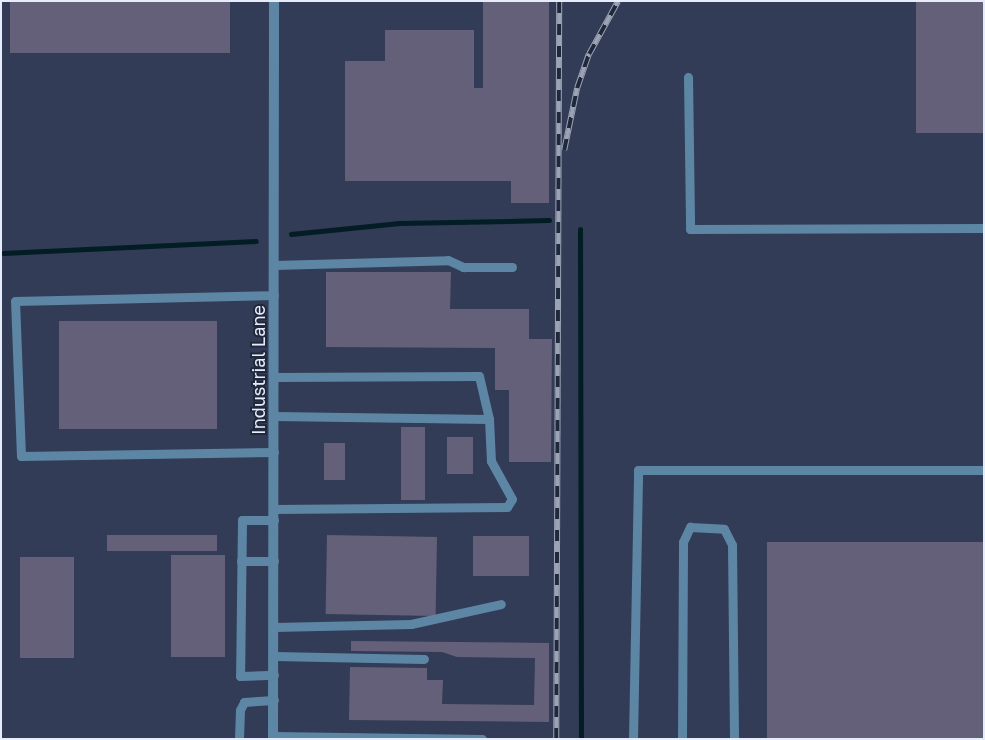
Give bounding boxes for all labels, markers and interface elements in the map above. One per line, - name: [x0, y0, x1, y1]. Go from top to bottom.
- street label: Industrial Lane: [247, 305, 269, 435]

